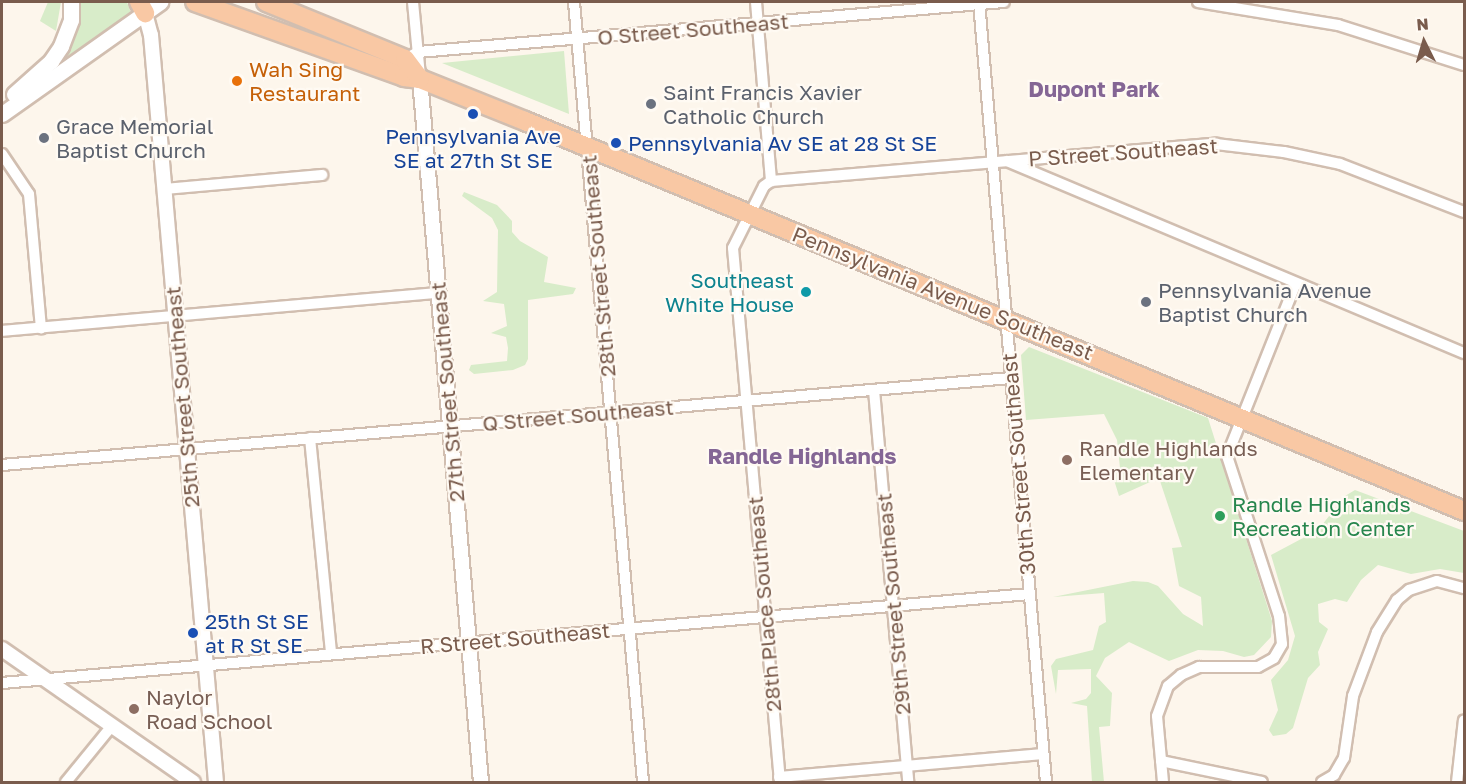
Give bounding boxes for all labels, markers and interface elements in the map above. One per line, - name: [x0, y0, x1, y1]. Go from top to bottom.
- street label: O Street Southeast: [596, 8, 790, 50]
- north arrow: [1394, 12, 1454, 72]
- text: N: [1415, 14, 1429, 35]
- place label: Wah Sing Restaurant: [249, 56, 360, 106]
- marker: Wah Sing Restaurant: [230, 74, 244, 88]
- district label: Dupont Park: [1028, 76, 1160, 102]
- place label: Saint Francis Xavier Catholic Church: [663, 79, 862, 129]
- marker: Saint Francis Xavier Catholic Church: [644, 97, 658, 111]
- marker: Pennsylvania Ave SE at 27th St SE: [466, 107, 480, 121]
- place label: Grace Memorial Baptist Church: [56, 113, 213, 163]
- place label: Pennsylvania Ave SE at 27th St SE: [385, 123, 561, 173]
- place label: Pennsylvania Av SE at 28 St SE: [628, 130, 937, 156]
- marker: Grace Memorial Baptist Church: [37, 131, 51, 145]
- street label: P Street Southeast: [1027, 133, 1219, 171]
- marker: Pennsylvania Av SE at 28 St SE: [609, 136, 623, 150]
- street label: 28th Street Southeast: [576, 154, 620, 378]
- street label: Pennsylvania Avenue Southeast: [789, 221, 1097, 365]
- place label: Southeast White House: [665, 267, 794, 317]
- place label: Pennsylvania Avenue Baptist Church: [1158, 277, 1372, 327]
- street label: 27th Street Southeast: [425, 281, 469, 503]
- street label: 25th Street Southeast: [160, 285, 204, 509]
- marker: Southeast White House: [799, 285, 813, 299]
- marker: Pennsylvania Avenue Baptist Church: [1139, 295, 1153, 309]
- street label: 30th Street Southeast: [996, 352, 1040, 576]
- street label: Q Street Southeast: [481, 394, 675, 436]
- place label: Randle Highlands Elementary: [1079, 435, 1258, 485]
- district label: Randle Highlands: [707, 443, 897, 469]
- marker: Randle Highlands Elementary: [1060, 453, 1074, 467]
- place label: Randle Highlands Recreation Center: [1232, 491, 1414, 541]
- street label: 29th Street Southeast: [871, 492, 915, 716]
- street label: 28th Place Southeast: [742, 495, 786, 713]
- marker: Randle Highlands Recreation Center: [1213, 509, 1227, 523]
- place label: 25th St SE at R St SE: [205, 608, 309, 658]
- street label: R Street Southeast: [419, 617, 611, 659]
- marker: 25th St SE at R St SE: [186, 626, 200, 640]
- place label: Naylor Road School: [146, 684, 272, 734]
- marker: Naylor Road School: [127, 702, 141, 716]

